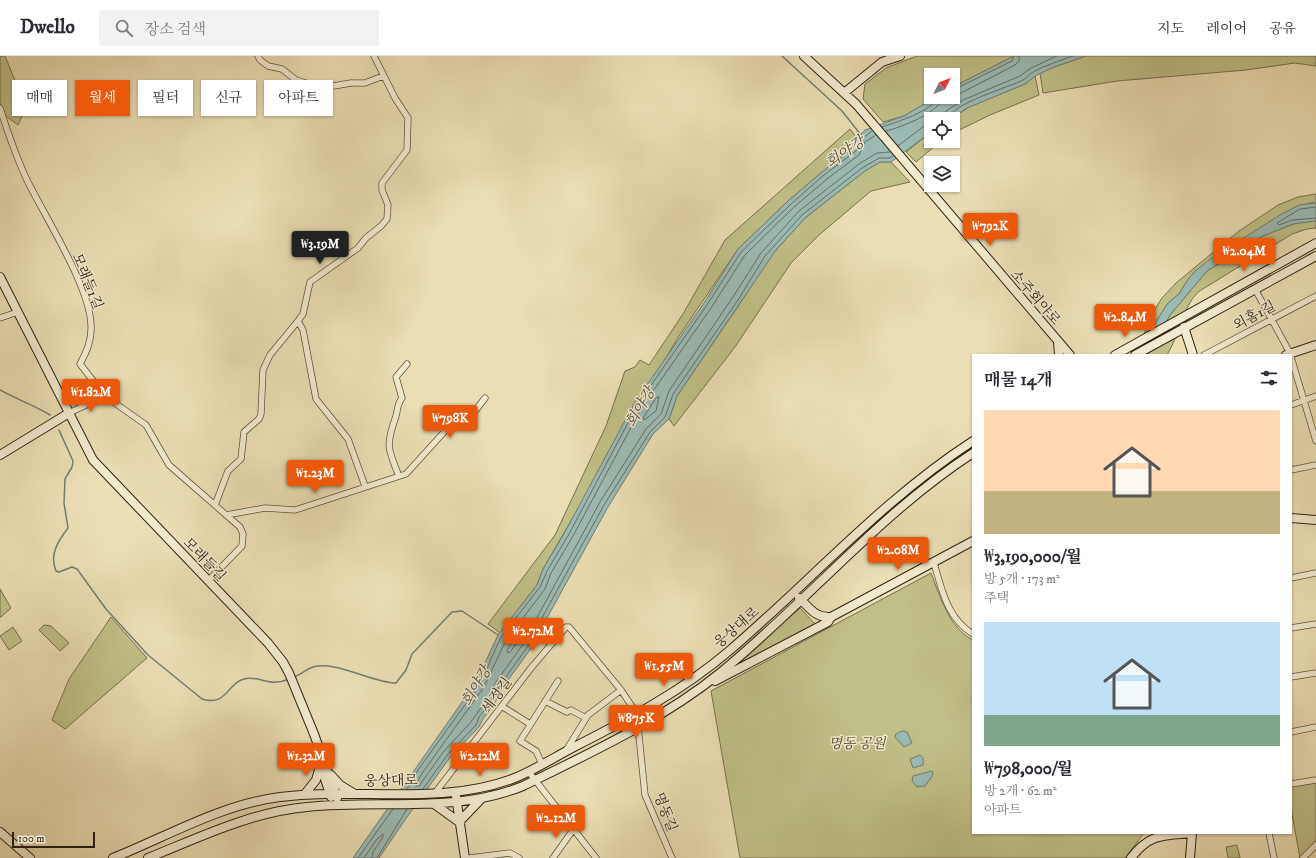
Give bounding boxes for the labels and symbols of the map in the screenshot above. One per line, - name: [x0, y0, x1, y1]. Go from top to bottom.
- north arrow: [924, 68, 960, 104]
- water label: 회야강: [822, 131, 871, 172]
- pin: ₩792K: [962, 213, 1018, 247]
- pin: ₩3.19M: [287, 231, 353, 265]
- pin: ₩2.04M: [1211, 238, 1277, 272]
- street label: 모래들1길: [68, 251, 107, 312]
- street label: 소주회야로: [1006, 266, 1065, 329]
- street label: 외홈1길: [1230, 297, 1279, 335]
- pin: ₩2.84M: [1092, 304, 1158, 338]
- pin: ₩1.82M: [58, 379, 124, 413]
- water label: 회야강: [621, 382, 661, 431]
- pin: ₩798K: [422, 405, 478, 439]
- pin: ₩1.23M: [282, 460, 348, 494]
- street label: 모래들길: [179, 534, 230, 585]
- pin: ₩2.08M: [865, 537, 931, 571]
- street label: 웅상대로: [710, 603, 763, 652]
- pin: ₩2.72M: [500, 618, 566, 652]
- pin: ₩1.55M: [631, 653, 697, 687]
- water label: 회야강: [457, 661, 497, 710]
- street label: 세정길: [477, 674, 516, 717]
- pin: ₩875K: [608, 705, 664, 739]
- park label: 명동 공원: [828, 735, 887, 753]
- pin: ₩1.32M: [273, 743, 339, 777]
- pin: ₩2.12M: [447, 743, 513, 777]
- street label: 웅상대로: [364, 772, 419, 790]
- street label: 명동길: [649, 790, 681, 835]
- pin: ₩2.12M: [523, 805, 589, 839]
- scale bar: [12, 830, 95, 849]

